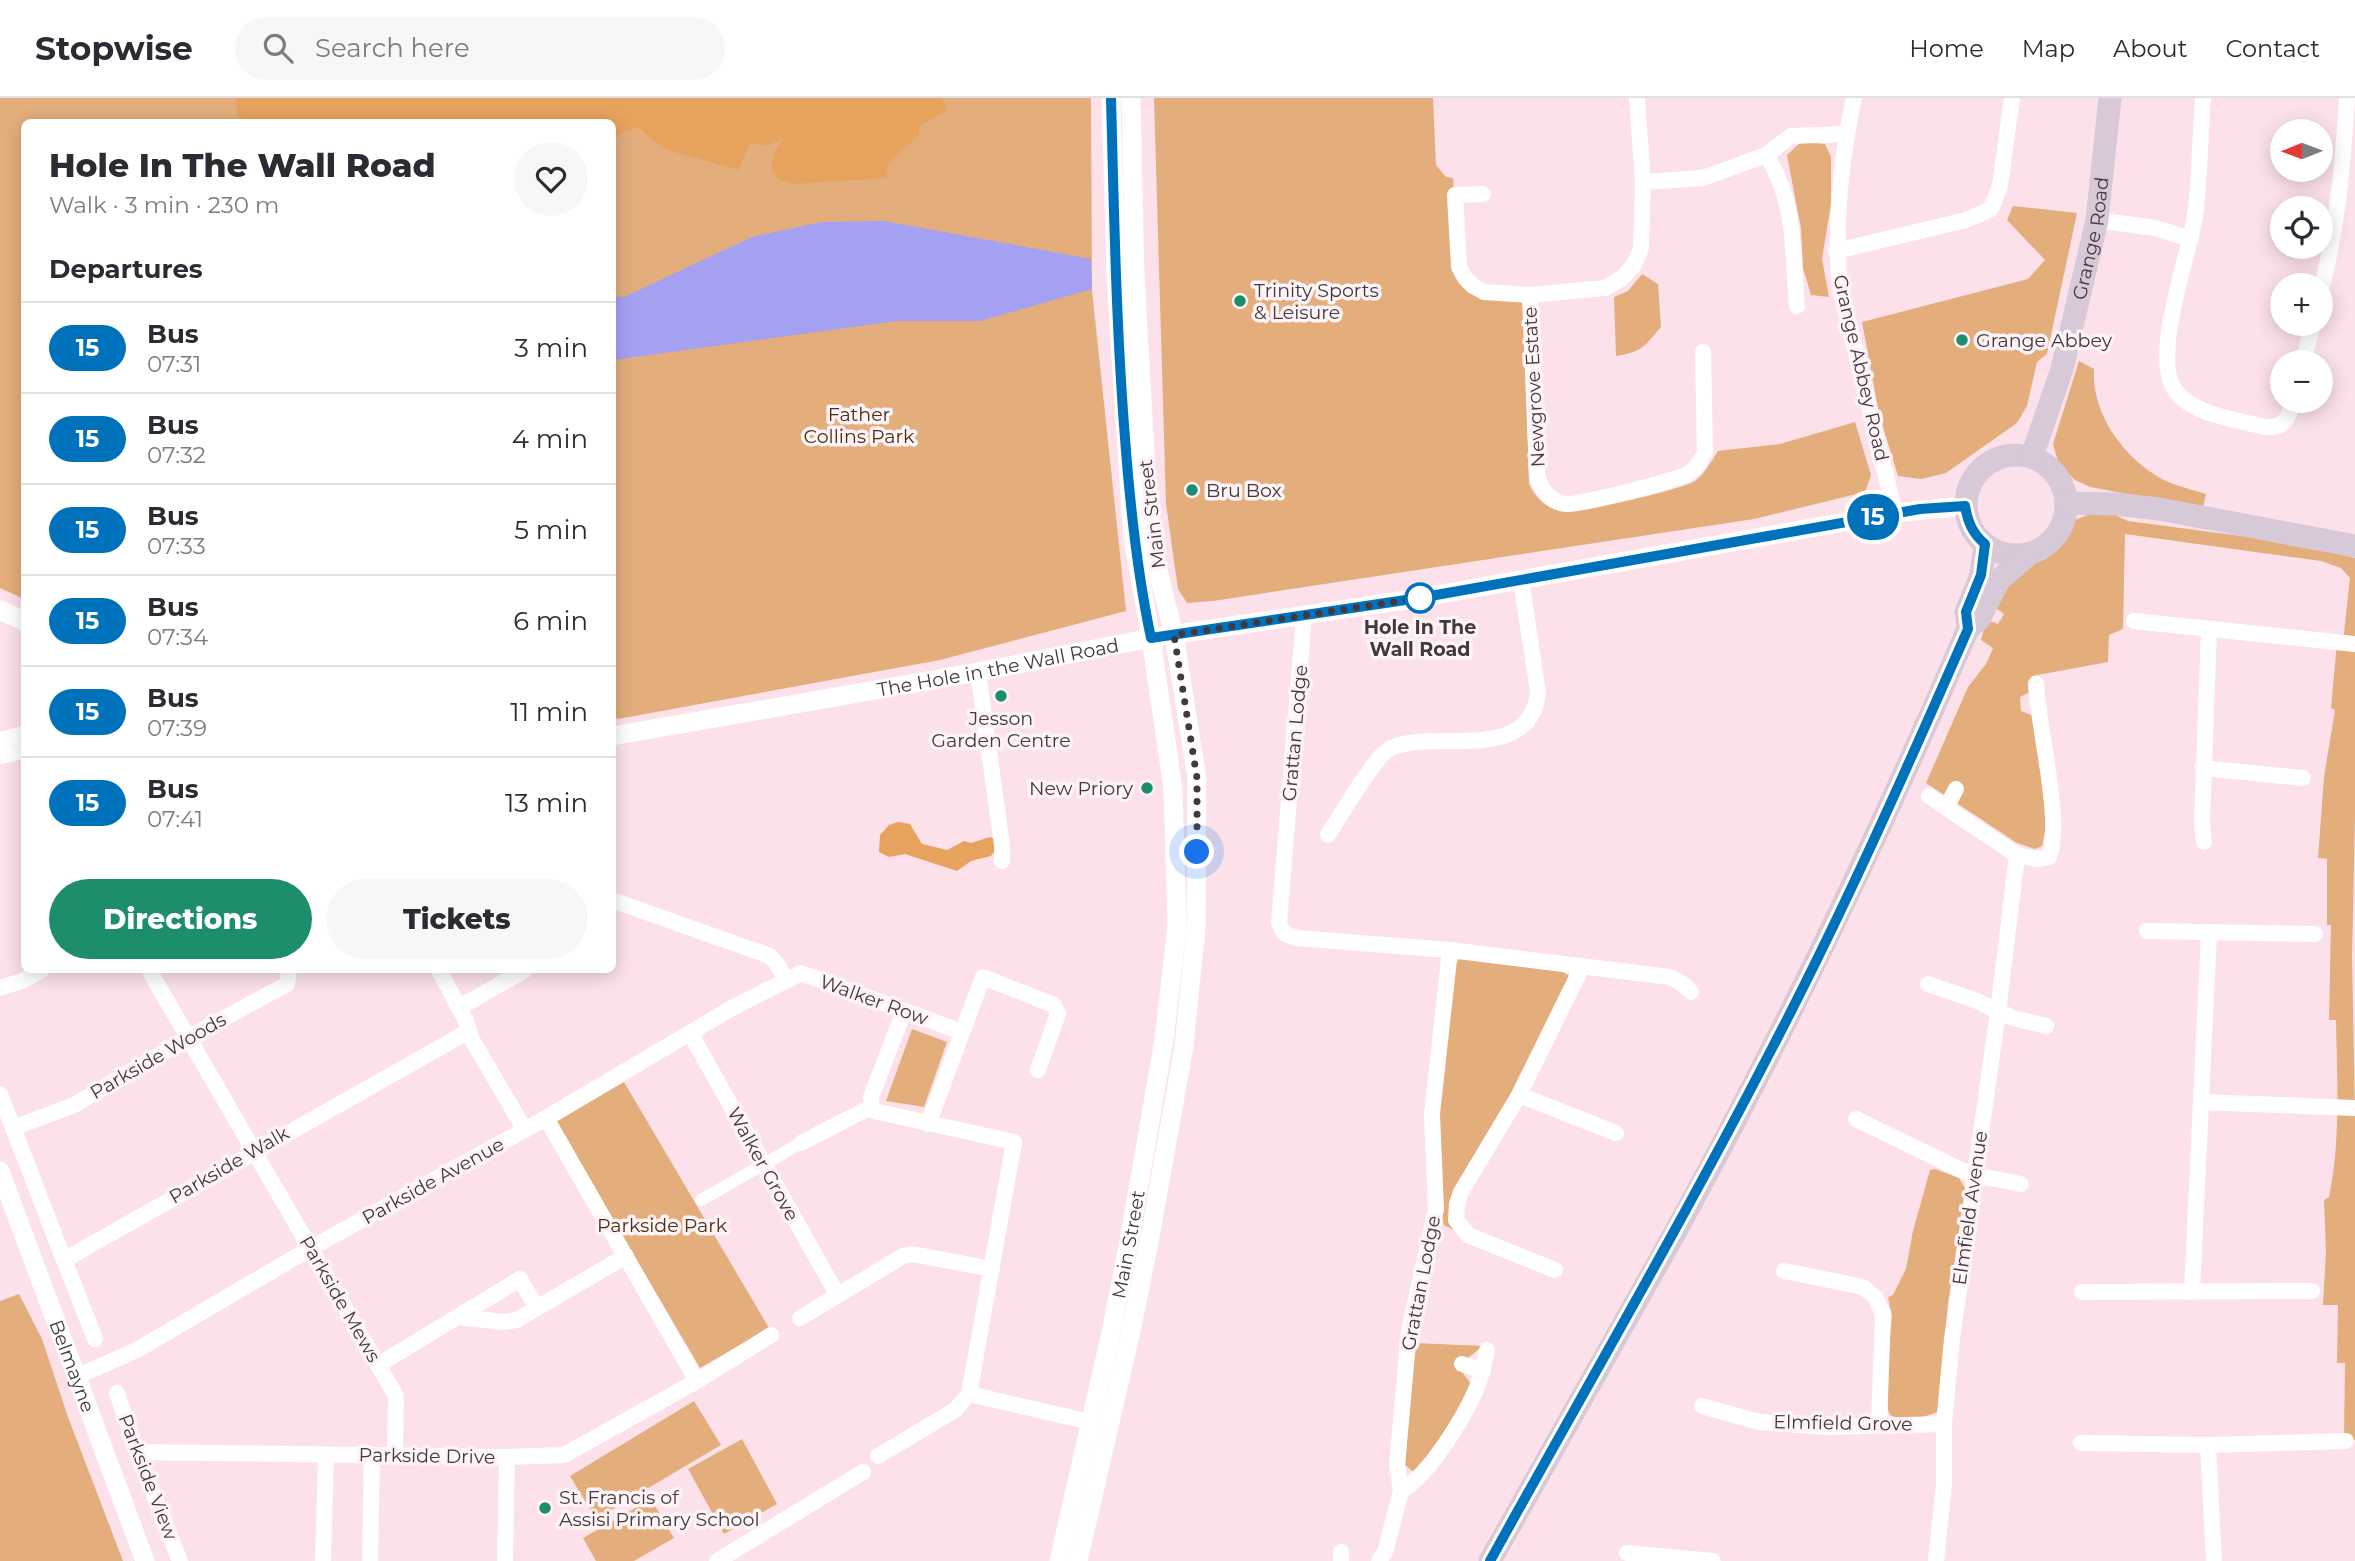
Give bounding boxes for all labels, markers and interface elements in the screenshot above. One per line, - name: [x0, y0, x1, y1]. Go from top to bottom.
- search box: [235, 17, 725, 80]
- text: Stopwise: [35, 28, 193, 68]
- icon: search: [259, 29, 297, 67]
- text: Search here: [315, 32, 470, 64]
- text: Home: [1909, 34, 1984, 63]
- text: Map: [2022, 34, 2075, 63]
- text: About: [2113, 34, 2187, 63]
- text: Contact: [2225, 34, 2320, 63]
- north arrow: [2270, 119, 2333, 182]
- map controls: [2270, 119, 2333, 413]
- button: heart: [514, 142, 588, 216]
- text: Hole In The Wall Road: [49, 145, 436, 185]
- street label: Grange Road: [2067, 176, 2113, 302]
- text: Walk · 3 min · 230 m: [49, 191, 279, 219]
- button: locate: [2270, 196, 2333, 259]
- text: Departures: [49, 253, 203, 285]
- street label: Grange Abbey Road: [1828, 272, 1894, 464]
- button: +: [2270, 273, 2333, 336]
- place label: Trinity Sports & Leisure: [1254, 279, 1379, 324]
- marker: Trinity Sports & Leisure: [1232, 293, 1248, 309]
- street label: Newgrove Estate: [1518, 306, 1550, 468]
- text: Bus: [147, 318, 199, 350]
- place label: Grange Abbey: [1976, 329, 2113, 352]
- text: 3 min: [514, 332, 588, 364]
- marker: Grange Abbey: [1954, 332, 1970, 348]
- text: 15: [76, 333, 99, 362]
- text: 07:31: [147, 350, 201, 378]
- button: −: [2270, 350, 2333, 413]
- park label: Father Collins Park: [804, 403, 915, 448]
- text: Bus: [147, 409, 199, 441]
- text: 4 min: [512, 423, 588, 455]
- text: 15: [76, 424, 99, 453]
- text: 07:32: [147, 441, 206, 469]
- street label: Main Street: [1134, 458, 1170, 570]
- place label: Bru Box: [1206, 479, 1282, 502]
- marker: Bru Box: [1184, 482, 1200, 498]
- line badge: 15: [1842, 494, 1904, 540]
- text: Bus: [147, 500, 199, 532]
- text: 15: [1861, 502, 1885, 531]
- text: 5 min: [514, 514, 588, 546]
- text: 15: [76, 515, 99, 544]
- text: 07:33: [147, 532, 206, 560]
- marker: Hole In The Wall Road: [1405, 583, 1435, 613]
- text: Bus: [147, 591, 199, 623]
- text: 6 min: [513, 605, 588, 637]
- text: 15: [76, 606, 99, 635]
- place label: Hole In The Wall Road: [1364, 616, 1476, 661]
- text: 07:34: [147, 623, 208, 651]
- street label: The Hole in the Wall Road: [875, 633, 1121, 701]
- street label: Grattan Lodge: [1278, 664, 1312, 802]
- text: Bus: [147, 682, 199, 714]
- marker: Jesson Garden Centre: [993, 688, 1009, 704]
- text: 11 min: [510, 696, 588, 728]
- text: 15: [76, 697, 99, 726]
- place label: Jesson Garden Centre: [931, 707, 1071, 752]
- text: 07:39: [147, 714, 207, 742]
- text: Bus: [147, 773, 199, 805]
- place label: New Priory: [1029, 777, 1134, 800]
- marker: New Priory: [1139, 780, 1155, 796]
- text: 13 min: [505, 787, 588, 819]
- text: 15: [76, 788, 99, 817]
- text: 07:41: [147, 805, 203, 833]
- your location: [1179, 834, 1214, 869]
- button: Directions: [49, 879, 312, 959]
- button: Tickets: [326, 879, 588, 959]
- street label: Walker Row: [817, 970, 932, 1030]
- street label: Parkside Woods: [86, 1008, 230, 1104]
- street label: Walker Grove: [722, 1103, 804, 1225]
- street label: Parkside Walk: [165, 1121, 294, 1209]
- street label: Elmfield Avenue: [1948, 1129, 1992, 1287]
- street label: Parkside Avenue: [358, 1133, 508, 1229]
- street label: Main Street: [1107, 1188, 1149, 1301]
- park label: Parkside Park: [597, 1214, 728, 1237]
- street label: Grattan Lodge: [1397, 1214, 1445, 1352]
- street label: Parkside Mews: [295, 1232, 385, 1366]
- street label: Belmayne: [45, 1317, 100, 1415]
- street label: Elmfield Grove: [1773, 1410, 1913, 1436]
- street label: Parkside View: [113, 1411, 183, 1543]
- street label: Parkside Drive: [359, 1443, 495, 1469]
- place label: St. Francis of Assisi Primary School: [559, 1486, 760, 1531]
- marker: St. Francis of Assisi Primary School: [537, 1500, 553, 1516]

